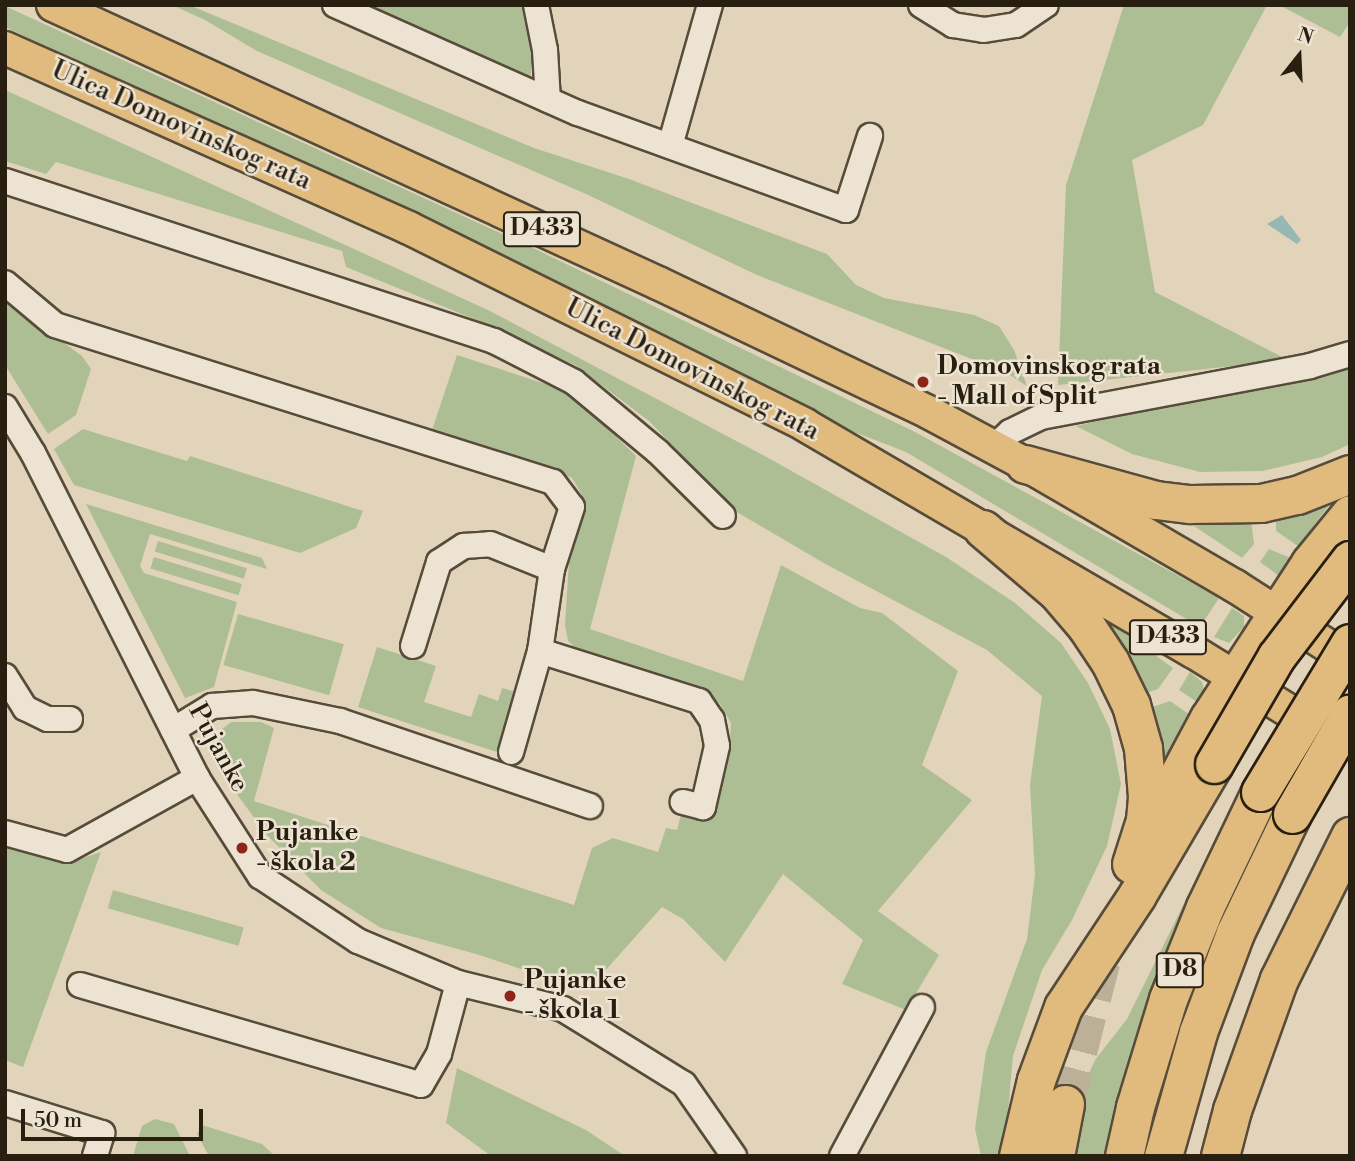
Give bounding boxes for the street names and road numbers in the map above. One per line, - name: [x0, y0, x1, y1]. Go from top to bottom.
- street label: Ulica Domovinskog rata: [46, 55, 316, 197]
- road number: D433: [502, 209, 582, 250]
- street label: Ulica Domovinskog rata: [560, 292, 824, 448]
- road number: D433: [1128, 616, 1208, 658]
- street label: Pujanke: [181, 698, 255, 798]
- road number: D8: [1156, 950, 1204, 990]

